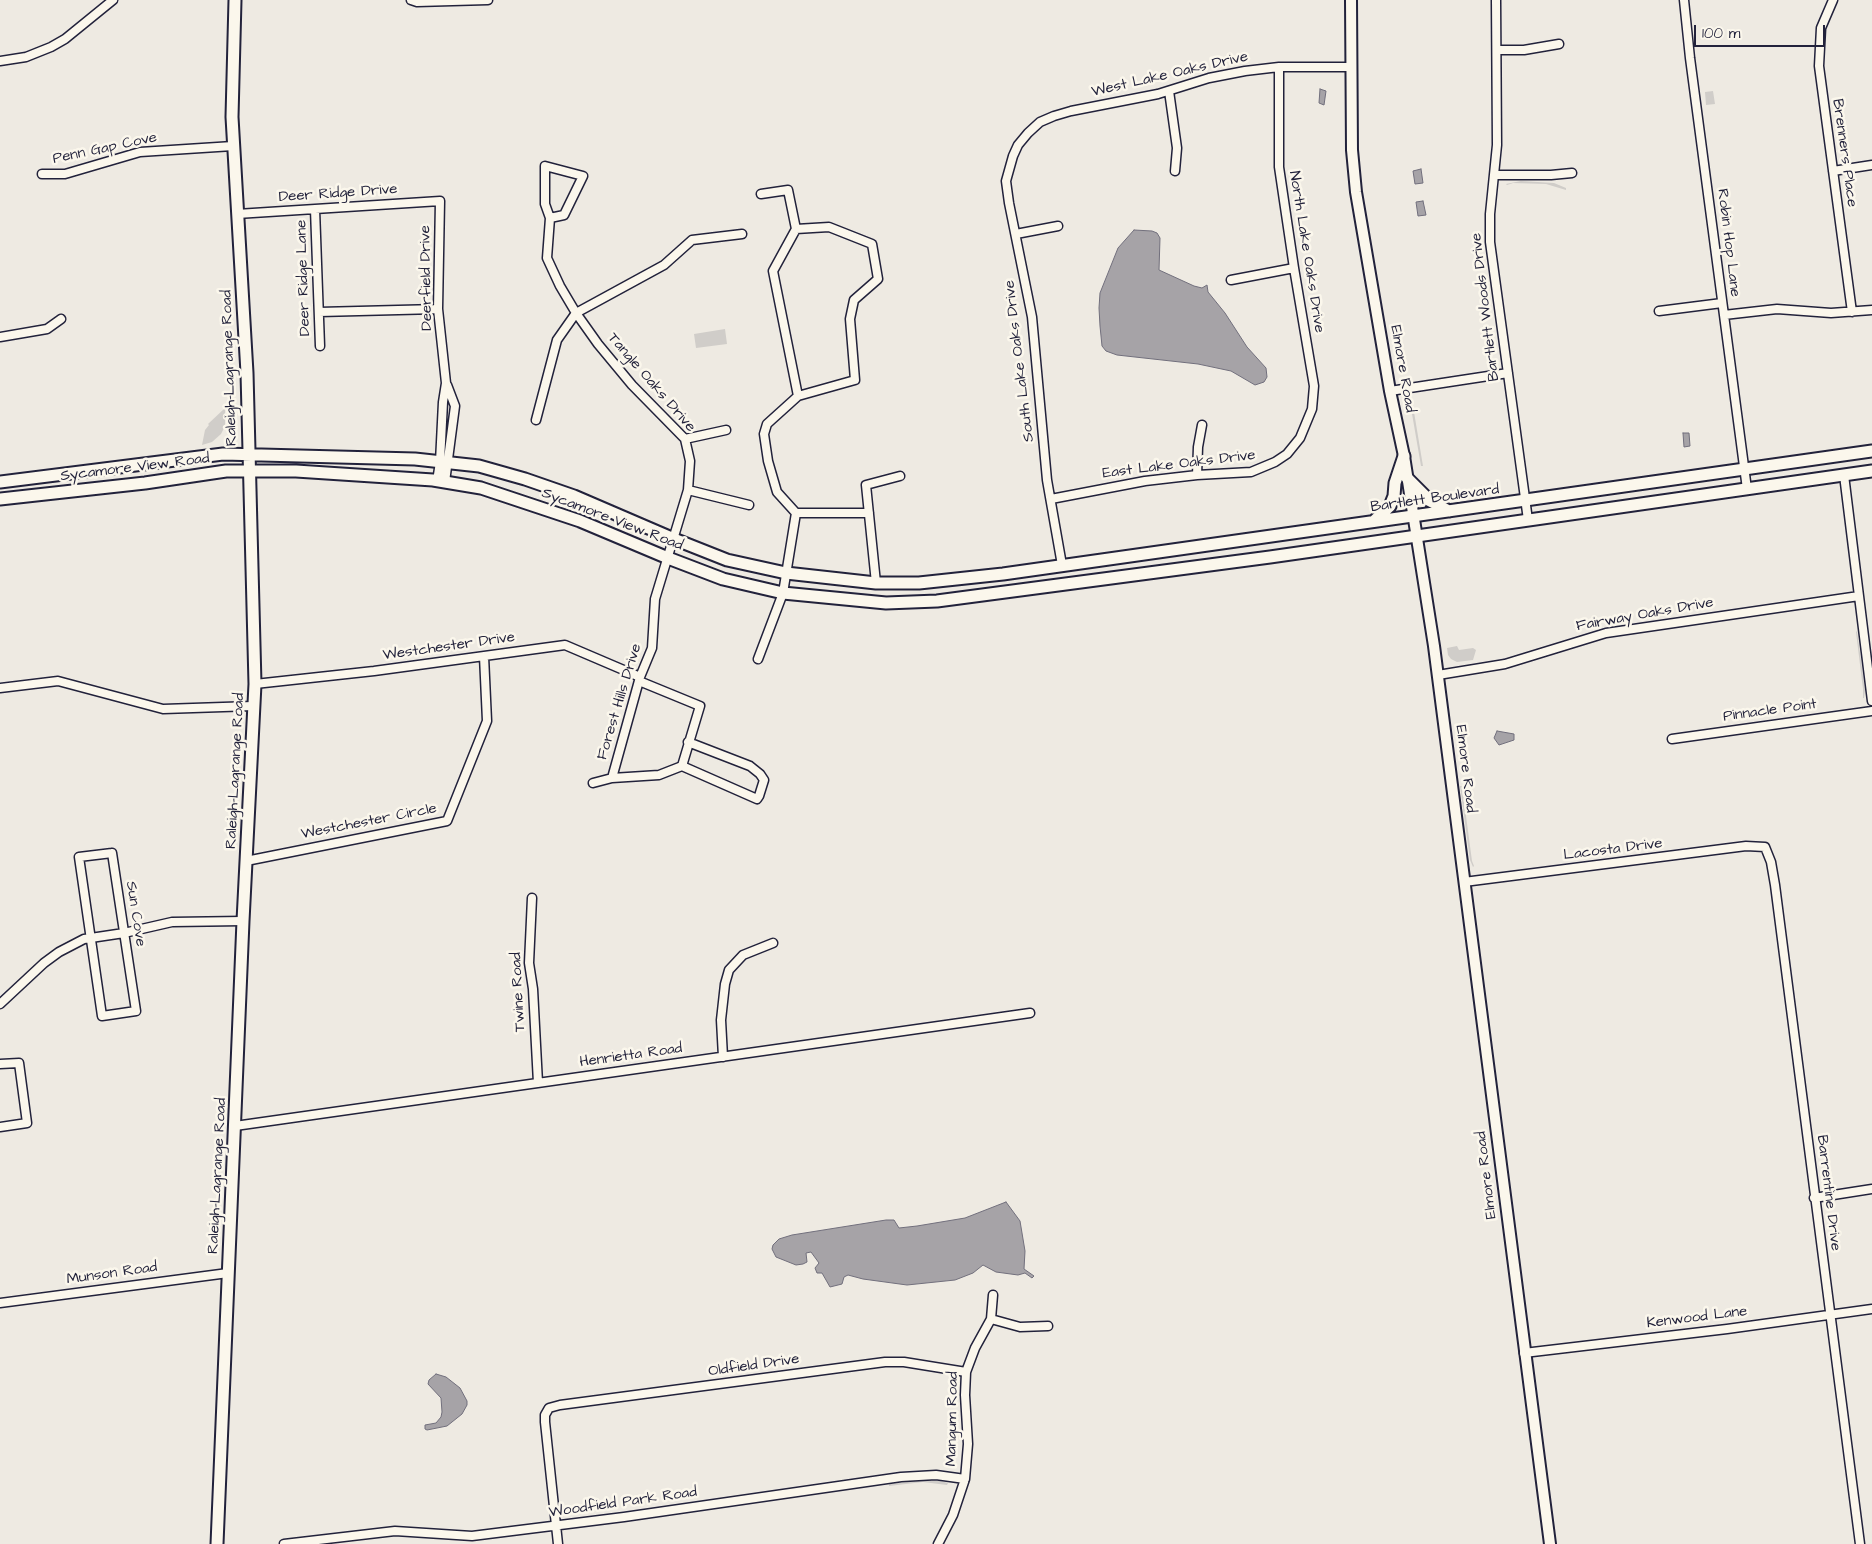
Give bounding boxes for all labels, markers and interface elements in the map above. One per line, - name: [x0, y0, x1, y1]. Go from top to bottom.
- scale bar: [1697, 15, 1828, 47]
- text: 100 m: [1702, 23, 1741, 44]
- street label: West Lake Oaks Drive: [1090, 48, 1250, 102]
- street label: Brenners Place: [1827, 98, 1861, 208]
- street label: Penn Gap Cove: [51, 129, 159, 169]
- street label: North Lake Oaks Drive: [1284, 170, 1328, 334]
- street label: Deer Ridge Drive: [278, 181, 398, 207]
- street label: Robin Hop Lane: [1712, 188, 1744, 298]
- street label: Deer Ridge Lane: [293, 220, 315, 336]
- street label: Deerfield Drive: [417, 225, 437, 331]
- street label: Bartlett Woods Drive: [1468, 232, 1504, 382]
- street label: South Lake Oaks Drive: [1001, 279, 1039, 443]
- street label: Raleigh-Lagrange Road: [218, 290, 242, 446]
- street label: Elmore Road: [1385, 324, 1419, 414]
- street label: Tangle Oaks Drive: [603, 330, 699, 436]
- street label: East Lake Oaks Drive: [1101, 447, 1257, 483]
- street label: Sycamore View Road: [60, 450, 210, 486]
- street label: Bartlett Boulevard: [1369, 481, 1501, 517]
- street label: Sycamore View Road: [539, 485, 685, 555]
- street label: Fairway Oaks Drive: [1575, 594, 1715, 636]
- street label: Westchester Drive: [382, 629, 516, 665]
- street label: Forest Hills Drive: [594, 642, 646, 762]
- street label: Raleigh-Lagrange Road: [223, 692, 249, 850]
- street label: Pinnacle Point: [1722, 696, 1818, 726]
- street label: Elmore Road: [1451, 724, 1479, 814]
- street label: Westchester Circle: [300, 800, 438, 844]
- street label: Lacosta Drive: [1563, 835, 1663, 865]
- street label: Sun Cove: [121, 880, 149, 948]
- street label: Twine Road: [508, 952, 530, 1032]
- street label: Henrietta Road: [578, 1040, 684, 1072]
- street label: Raleigh-Lagrange Road: [205, 1097, 231, 1255]
- street label: Elmore Road: [1473, 1130, 1501, 1220]
- street label: Barrentine Drive: [1812, 1134, 1844, 1252]
- street label: Munson Road: [65, 1259, 159, 1289]
- street label: Kenwood Lane: [1646, 1303, 1748, 1333]
- street label: Oldfield Drive: [707, 1351, 801, 1381]
- street label: Mangum Road: [943, 1371, 963, 1467]
- street label: Woodfield Park Road: [548, 1484, 698, 1522]

